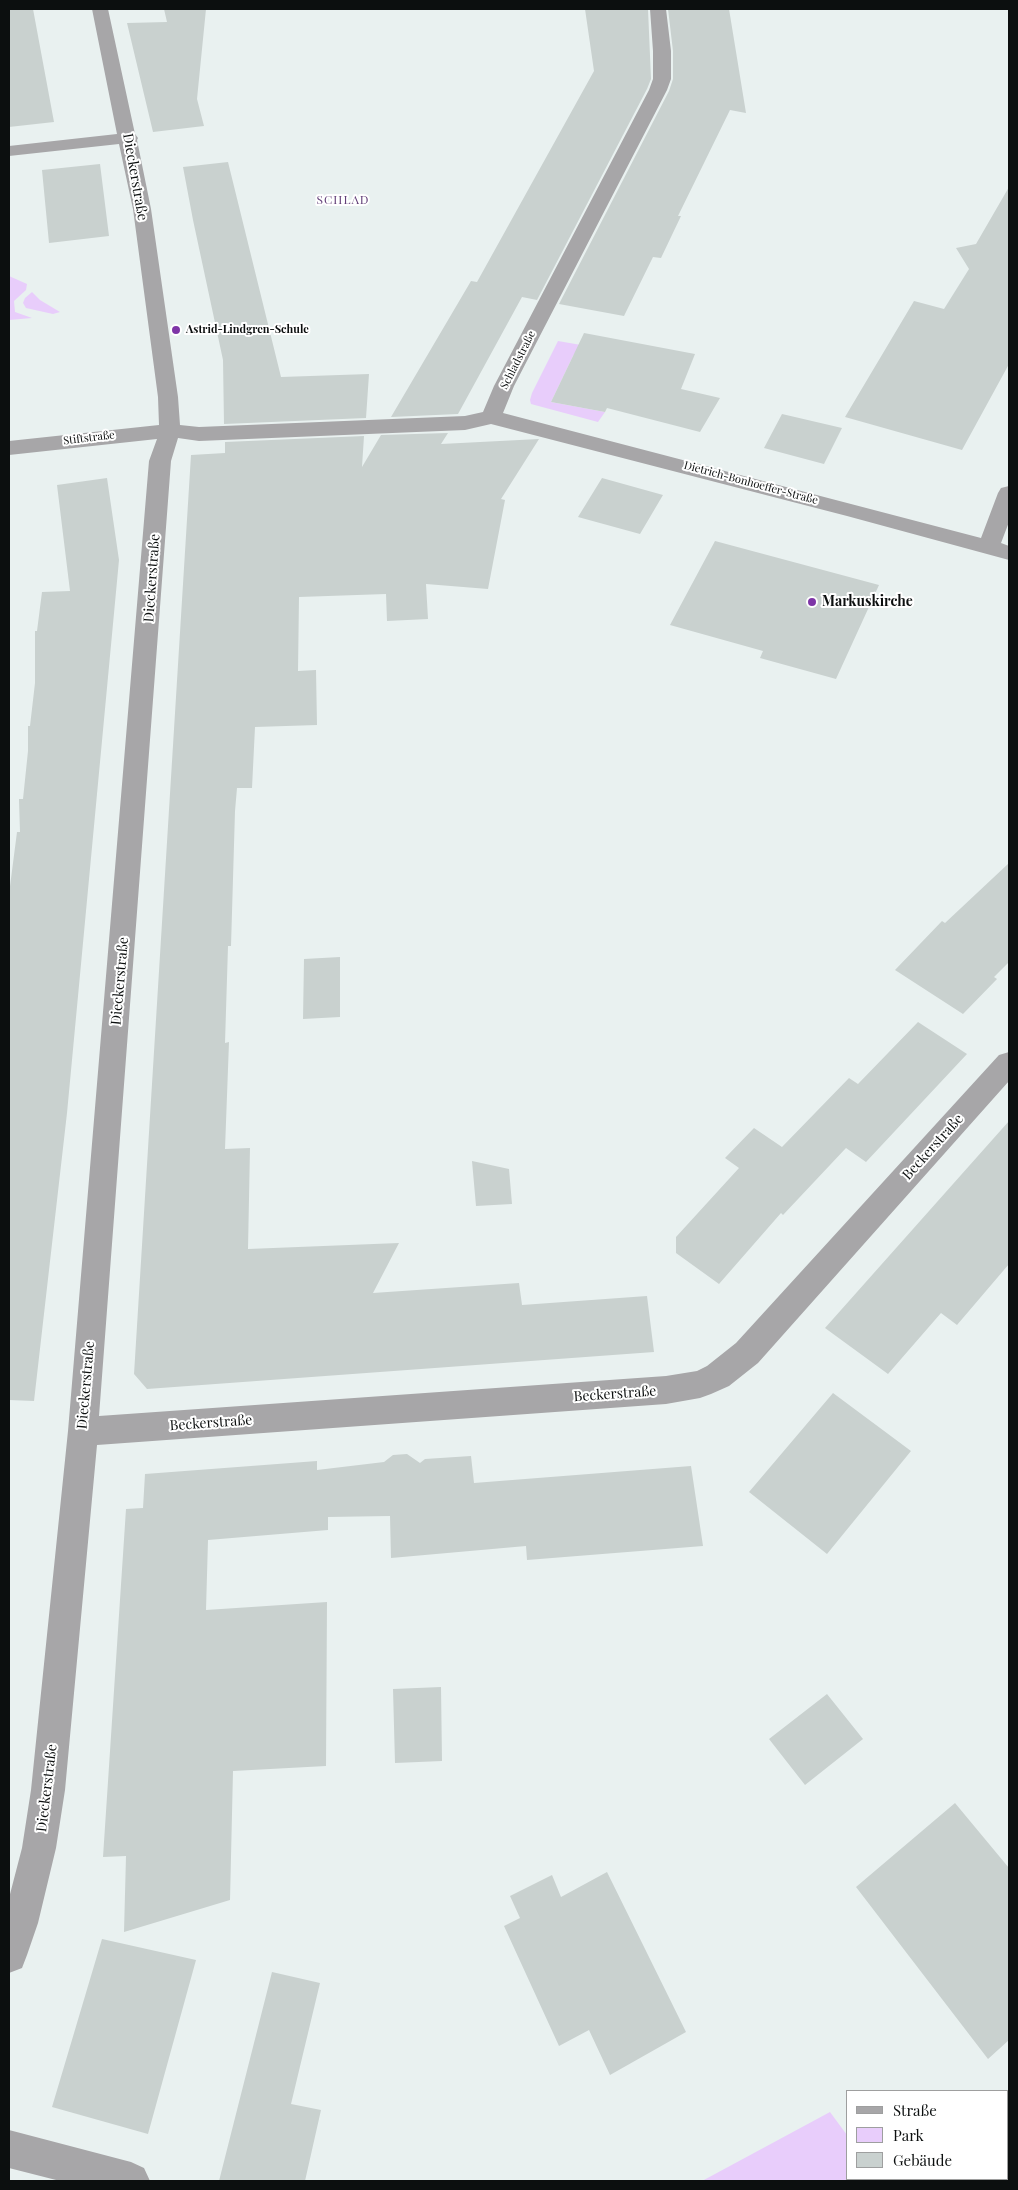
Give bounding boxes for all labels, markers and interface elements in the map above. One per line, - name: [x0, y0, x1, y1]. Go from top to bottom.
- street label: Dieckerstraße: [119, 132, 151, 222]
- district label: SCHLAD: [316, 193, 370, 207]
- place label: Astrid-Lindgren-Schule: [186, 323, 309, 337]
- marker: Astrid-Lindgren-Schule: [170, 324, 182, 336]
- street label: Schladstraße: [498, 329, 538, 391]
- street label: Stiftstraße: [63, 428, 115, 448]
- street label: Dietrich-Bonhoeffer-Straße: [683, 459, 819, 507]
- street label: Dieckerstraße: [141, 533, 163, 623]
- place label: Markuskirche: [822, 594, 913, 610]
- marker: Markuskirche: [806, 596, 818, 608]
- street label: Dieckerstraße: [108, 936, 132, 1026]
- street label: Beckerstraße: [899, 1111, 967, 1183]
- street label: Dieckerstraße: [74, 1340, 98, 1430]
- street label: Beckerstraße: [573, 1383, 657, 1405]
- street label: Beckerstraße: [169, 1412, 253, 1434]
- street label: Dieckerstraße: [33, 1743, 61, 1833]
- legend: [846, 2090, 1008, 2180]
- text: Straße: [893, 2100, 937, 2120]
- text: Park: [893, 2125, 924, 2145]
- text: Gebäude: [893, 2150, 952, 2170]

